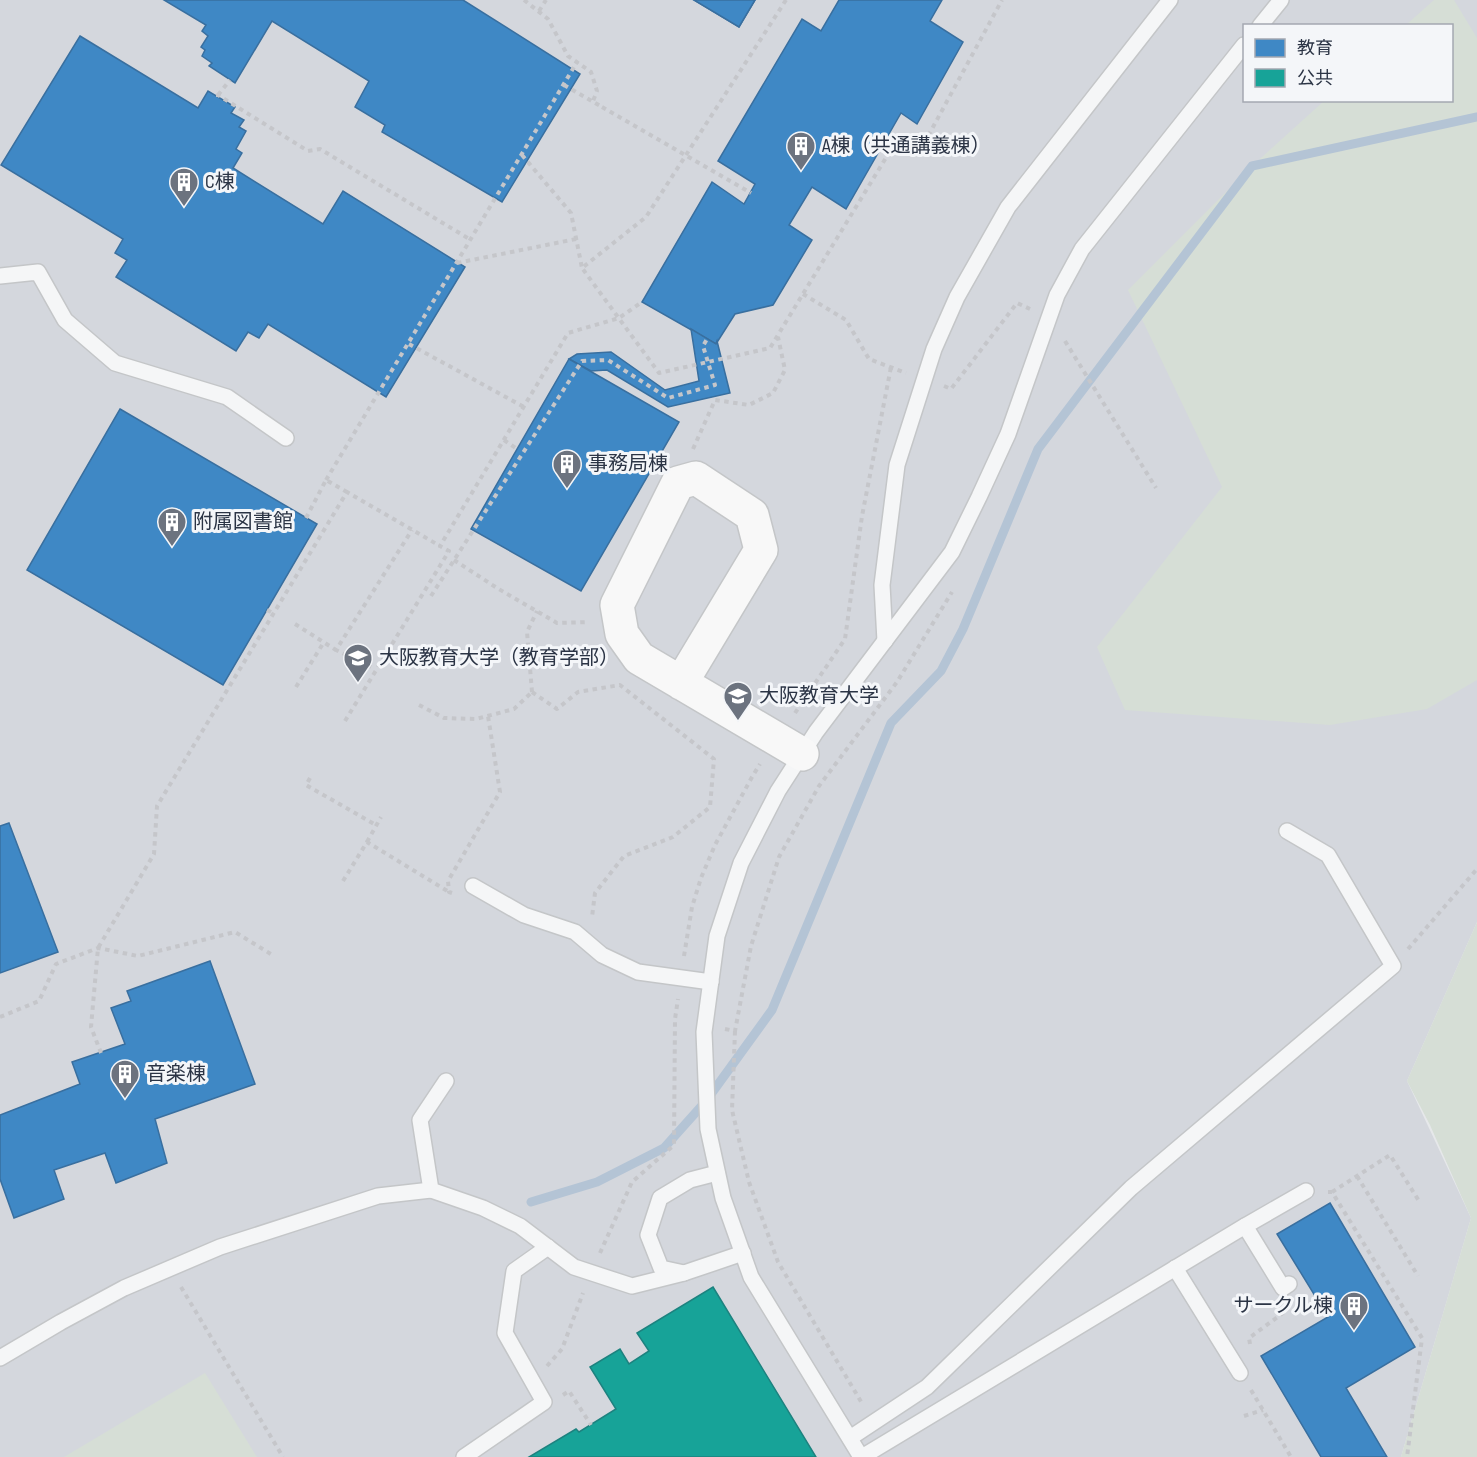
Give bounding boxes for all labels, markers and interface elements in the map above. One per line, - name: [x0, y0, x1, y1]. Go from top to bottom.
- legend: [1243, 24, 1453, 102]
- text: 教育: [1297, 38, 1333, 59]
- text: 公共: [1297, 68, 1333, 89]
- building icon: A棟（共通講義棟）: [785, 130, 817, 172]
- place label: A棟（共通講義棟）: [821, 134, 991, 158]
- building icon: C棟: [168, 166, 200, 208]
- place label: C棟: [205, 170, 235, 194]
- building icon: 事務局棟: [551, 448, 583, 490]
- place label: 事務局棟: [588, 452, 668, 476]
- building icon: 附属図書館: [156, 506, 188, 548]
- place label: 附属図書館: [193, 510, 293, 534]
- school or university icon: 大阪教育大学（教育学部）: [342, 642, 374, 684]
- place label: 大阪教育大学（教育学部）: [379, 646, 619, 670]
- school or university icon: 大阪教育大学: [722, 680, 754, 722]
- place label: 大阪教育大学: [759, 684, 879, 708]
- building icon: 音楽棟: [109, 1058, 141, 1100]
- place label: 音楽棟: [146, 1062, 206, 1086]
- building icon: サークル棟: [1338, 1290, 1370, 1332]
- place label: サークル棟: [1234, 1294, 1333, 1318]

